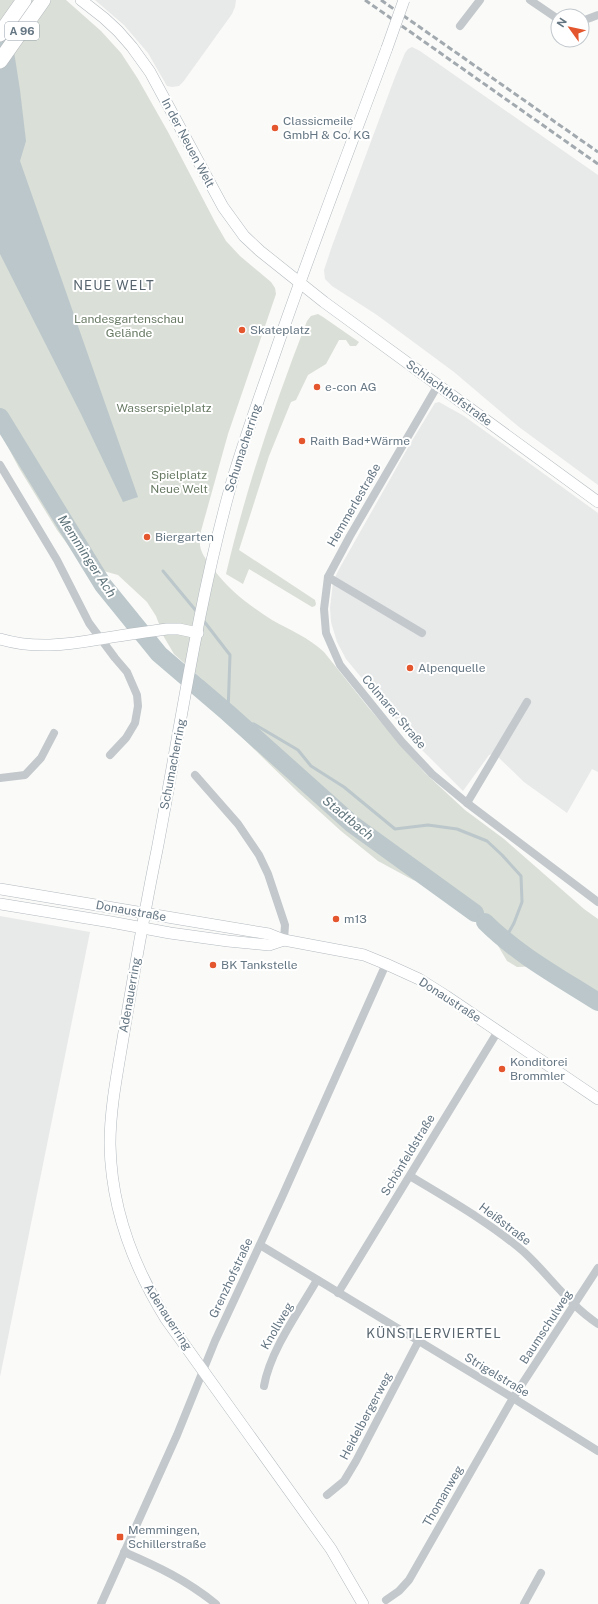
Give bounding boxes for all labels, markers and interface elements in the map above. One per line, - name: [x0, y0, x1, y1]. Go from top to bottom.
- north arrow: [550, 8, 590, 48]
- text: N: [554, 16, 569, 29]
- road number: A 96: [5, 22, 39, 40]
- street label: In der Neuen Welt: [159, 96, 218, 190]
- place label: Classicmeile GmbH & Co. KG: [283, 114, 370, 142]
- marker: Classicmeile GmbH & Co. KG: [270, 123, 280, 133]
- district label: NEUE WELT: [73, 278, 155, 293]
- park label: Landesgartenschau Gelände: [74, 312, 184, 340]
- place label: Skateplatz: [250, 323, 310, 337]
- marker: Skateplatz: [237, 325, 247, 335]
- street label: Schlachthofstraße: [403, 357, 495, 429]
- place label: e-con AG: [325, 380, 377, 394]
- marker: e-con AG: [312, 382, 322, 392]
- park label: Wasserspielplatz: [116, 401, 212, 415]
- street label: Schumacherring: [222, 402, 264, 494]
- place label: Raith Bad+Wärme: [310, 434, 410, 448]
- marker: Raith Bad+Wärme: [297, 436, 307, 446]
- street label: Hemmerlestraße: [324, 461, 384, 549]
- park label: Spielplatz Neue Welt: [150, 468, 208, 496]
- water label: Memminger Ach: [55, 512, 119, 600]
- place label: Biergarten: [155, 530, 214, 544]
- marker: Biergarten: [142, 532, 152, 542]
- place label: Alpenquelle: [418, 661, 486, 675]
- marker: Alpenquelle: [405, 663, 415, 673]
- street label: Colmarer Straße: [359, 672, 429, 752]
- street label: Schumacherring: [157, 717, 189, 811]
- water label: Stadtbach: [320, 793, 376, 843]
- street label: Donaustraße: [95, 898, 167, 924]
- place label: m13: [344, 912, 367, 926]
- marker: m13: [331, 914, 341, 924]
- street label: Adenauerring: [116, 956, 144, 1034]
- place label: BK Tankstelle: [221, 958, 298, 972]
- marker: BK Tankstelle: [208, 960, 218, 970]
- street label: Donaustraße: [416, 975, 484, 1025]
- place label: Konditorei Brommler: [510, 1055, 567, 1083]
- marker: Konditorei Brommler: [497, 1064, 507, 1074]
- street label: Schönfeldstraße: [378, 1112, 438, 1198]
- street label: Heißstraße: [476, 1200, 534, 1248]
- street label: Grenzhofstraße: [206, 1236, 256, 1320]
- street label: Adenauerring: [141, 1281, 195, 1353]
- street label: Baumschulweg: [517, 1287, 575, 1367]
- street label: Knollweg: [258, 1300, 296, 1352]
- district label: KÜNSTLERVIERTEL: [366, 1326, 502, 1341]
- street label: Strigelstraße: [462, 1350, 532, 1400]
- street label: Heidelbergerweg: [337, 1370, 395, 1462]
- street label: Thomanweg: [420, 1463, 466, 1529]
- place label: Memmingen, Schillerstraße: [128, 1523, 206, 1551]
- marker: Memmingen, Schillerstraße: [115, 1532, 125, 1542]

